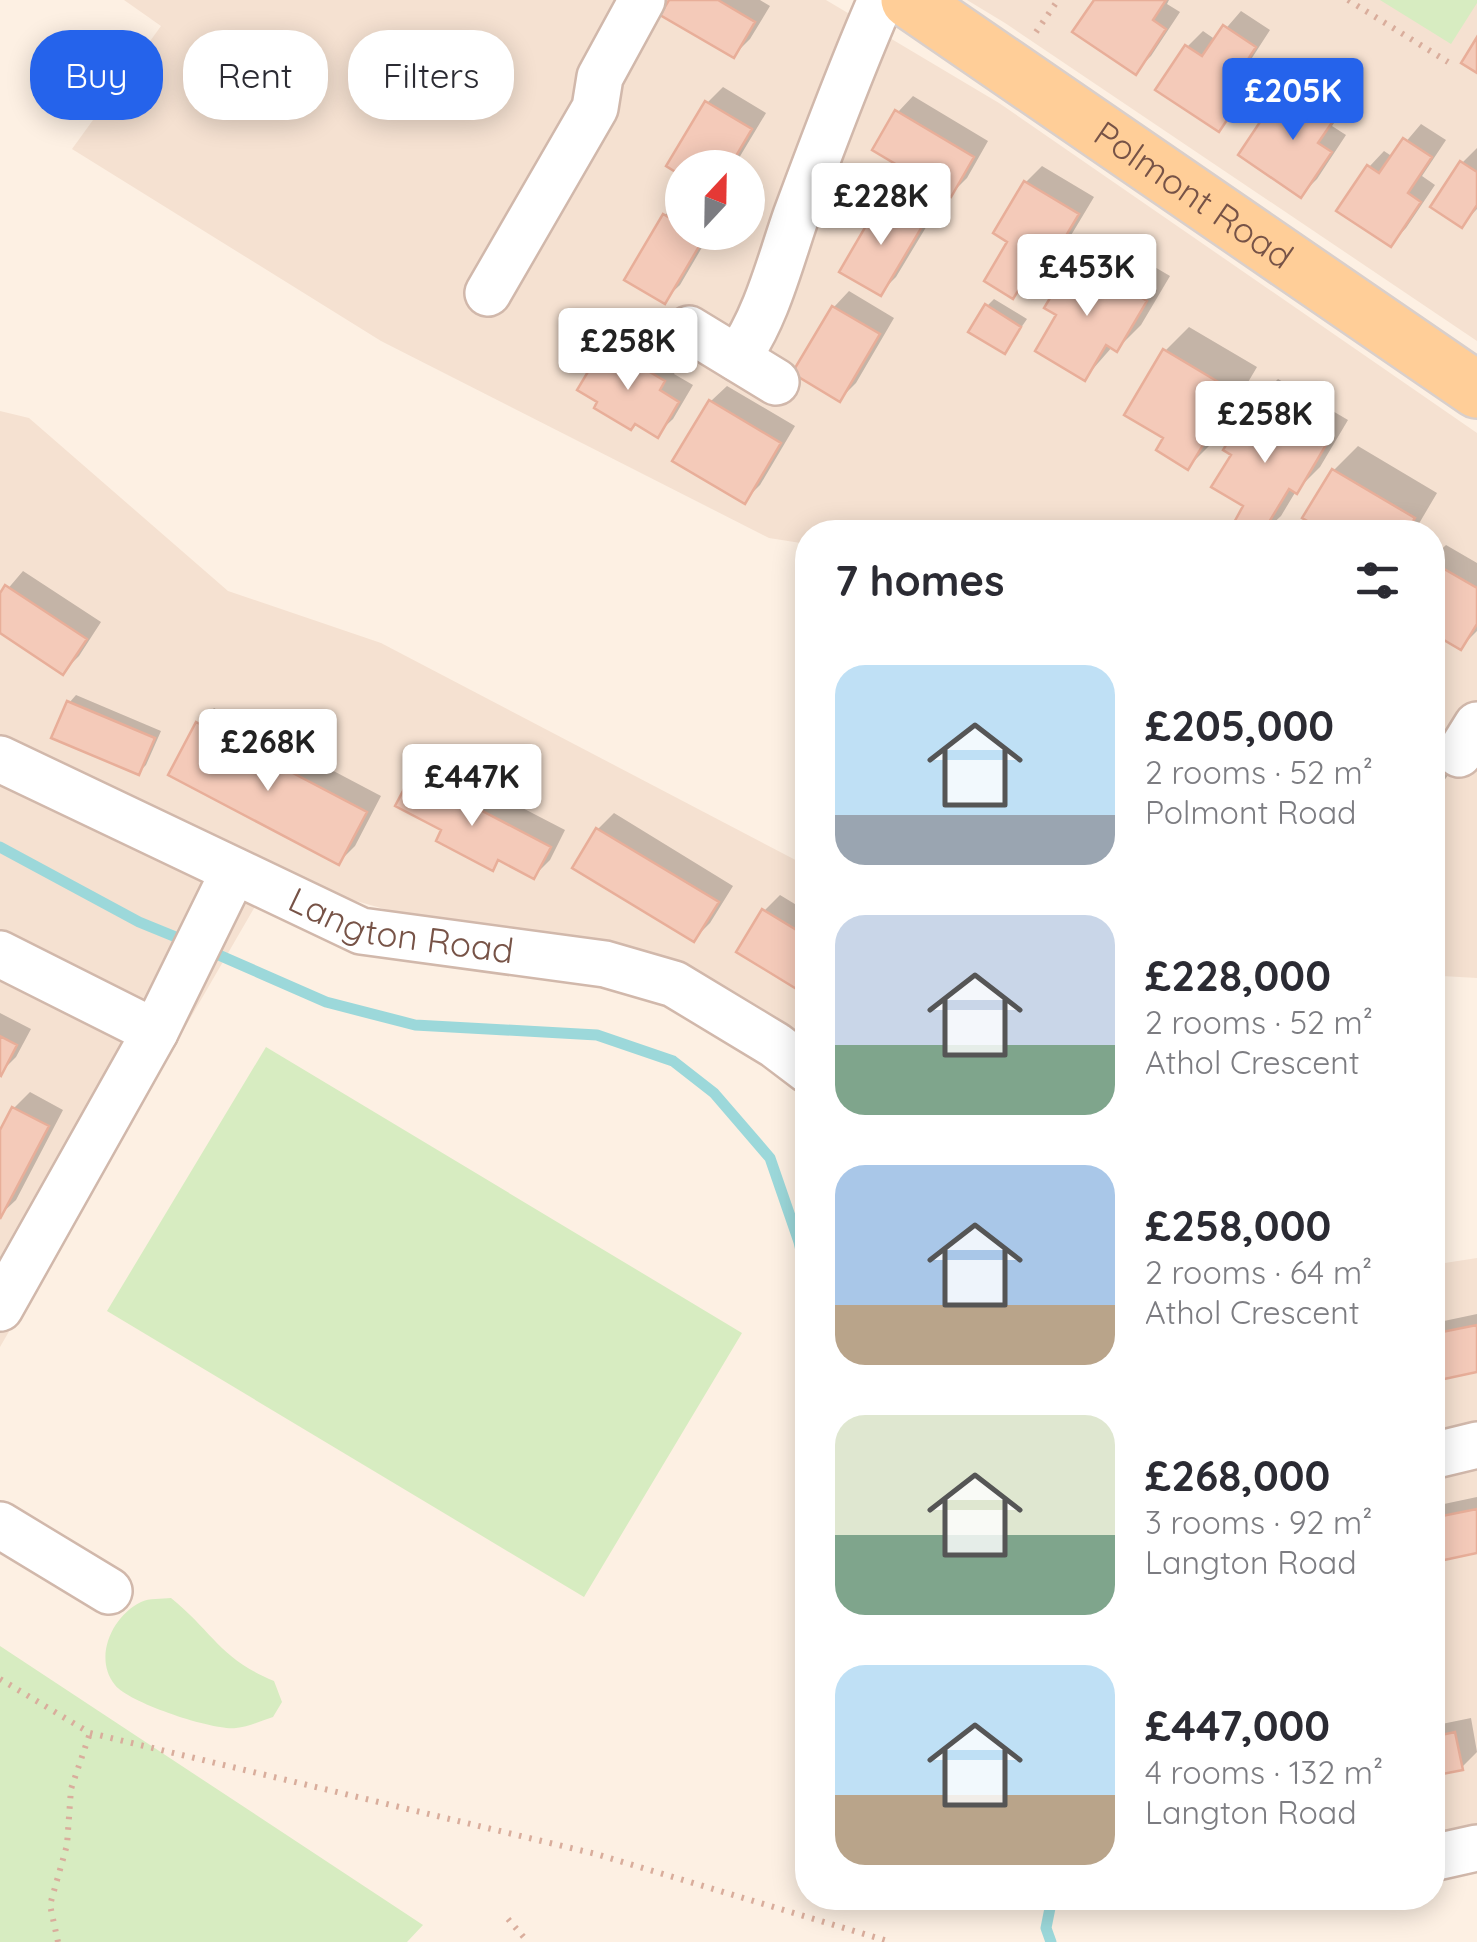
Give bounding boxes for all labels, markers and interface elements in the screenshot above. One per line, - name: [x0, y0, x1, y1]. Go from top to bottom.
- chip: Buy: [30, 30, 163, 120]
- chip: Rent: [183, 30, 328, 120]
- chip: Filters: [348, 30, 514, 120]
- pin: £205K: [1223, 58, 1363, 143]
- text: £205K: [1244, 70, 1342, 110]
- street label: Polmont Road: [1086, 111, 1302, 278]
- north arrow: [665, 150, 765, 250]
- map controls: [665, 150, 765, 250]
- pin: £228K: [811, 163, 951, 248]
- text: £228K: [834, 175, 928, 215]
- pin: £453K: [1017, 234, 1157, 319]
- text: £453K: [1039, 246, 1135, 286]
- pin: £258K: [558, 308, 698, 393]
- text: £258K: [580, 320, 676, 360]
- pin: £258K: [1195, 381, 1335, 466]
- text: £258K: [1217, 393, 1313, 433]
- icon: filters: [1350, 553, 1405, 608]
- text: 7 homes: [835, 554, 1004, 607]
- text: £205,000: [1145, 699, 1334, 752]
- icon: home: [915, 705, 1035, 825]
- pin: £268K: [198, 709, 338, 794]
- text: £268K: [221, 721, 315, 761]
- pin: £447K: [402, 744, 542, 829]
- text: 2 rooms · 52 m²: [1145, 752, 1373, 792]
- text: £447K: [424, 756, 520, 796]
- text: Polmont Road: [1145, 792, 1356, 832]
- street label: Langton Road: [282, 877, 517, 972]
- text: £228,000: [1145, 949, 1331, 1002]
- icon: home: [915, 955, 1035, 1075]
- text: 2 rooms · 52 m²: [1145, 1002, 1373, 1042]
- text: Athol Crescent: [1145, 1042, 1360, 1082]
- text: £258,000: [1145, 1199, 1331, 1252]
- icon: home: [915, 1205, 1035, 1325]
- text: 2 rooms · 64 m²: [1145, 1252, 1372, 1292]
- text: Athol Crescent: [1145, 1292, 1360, 1332]
- text: £268,000: [1145, 1449, 1330, 1502]
- icon: home: [915, 1455, 1035, 1575]
- text: 3 rooms · 92 m²: [1145, 1502, 1372, 1542]
- text: Langton Road: [1145, 1542, 1357, 1582]
- text: £447,000: [1145, 1699, 1330, 1752]
- icon: home: [915, 1705, 1035, 1825]
- text: 4 rooms · 132 m²: [1145, 1752, 1383, 1792]
- text: Langton Road: [1145, 1792, 1357, 1832]

